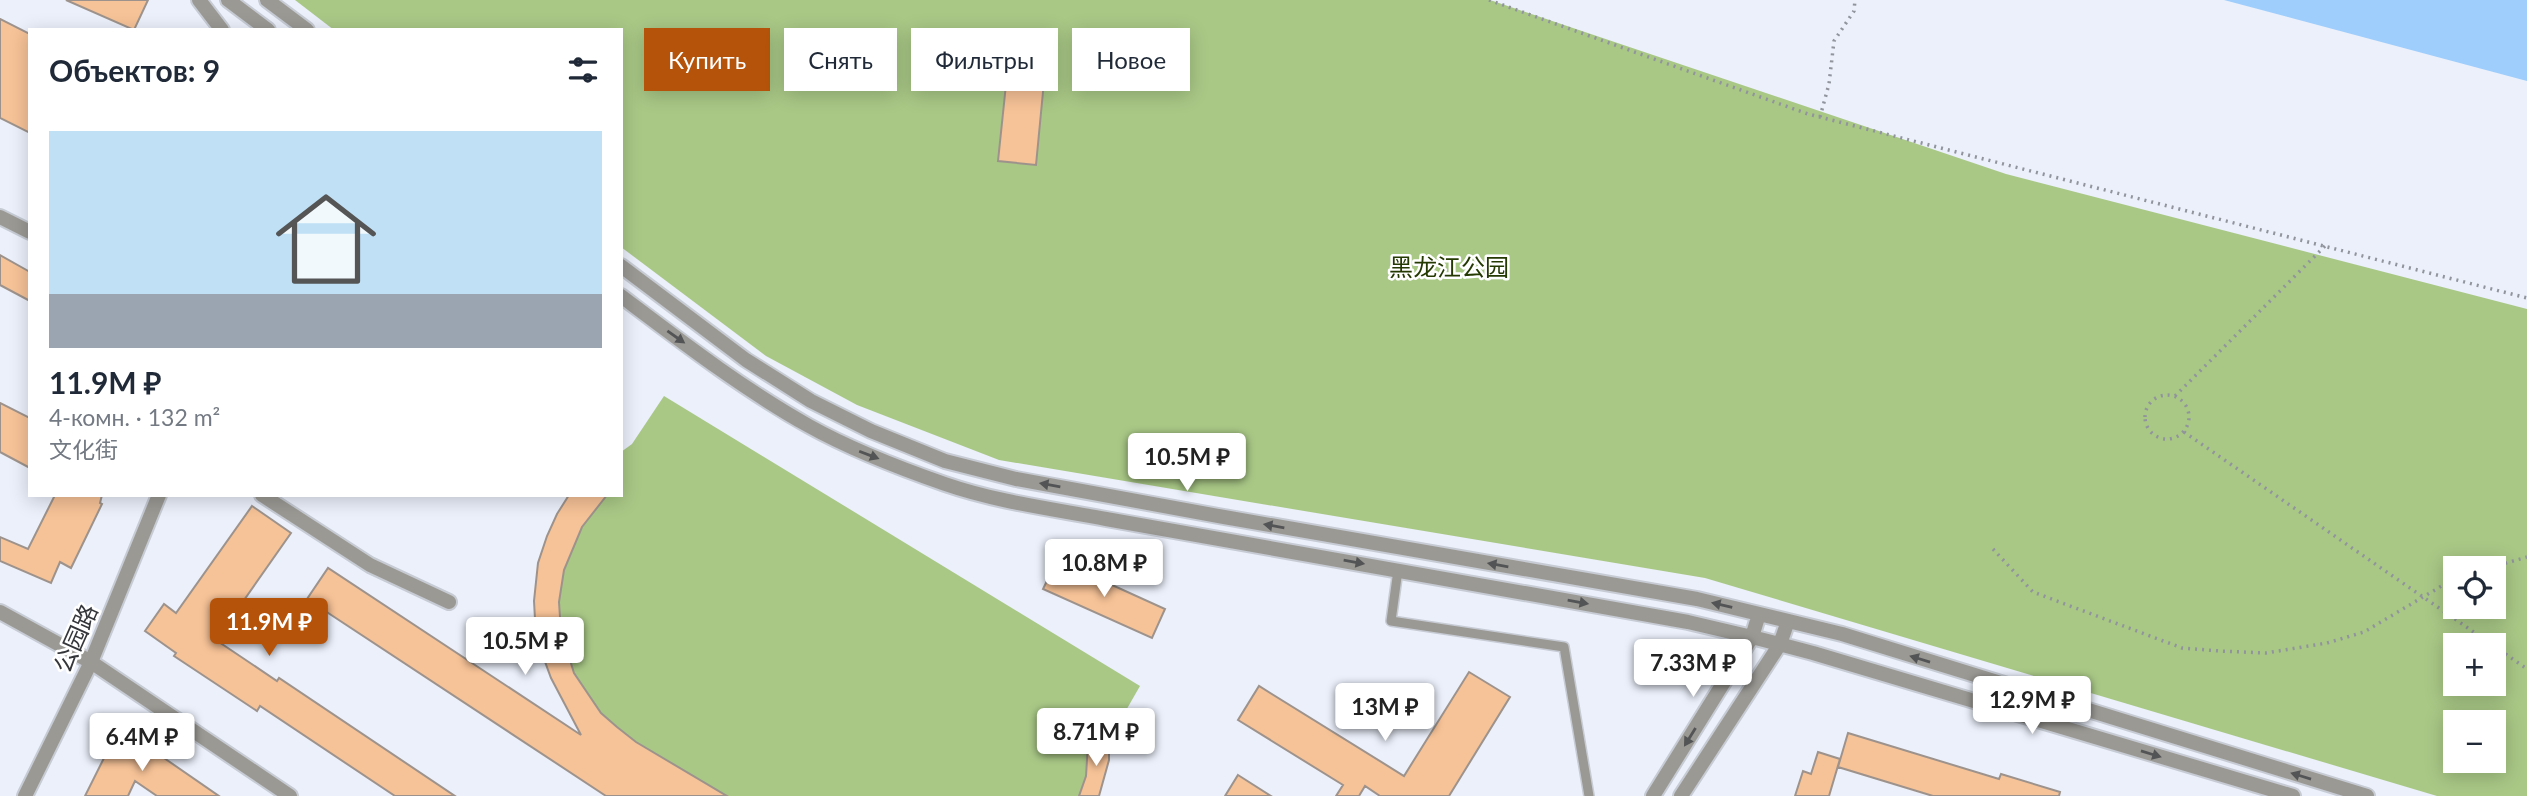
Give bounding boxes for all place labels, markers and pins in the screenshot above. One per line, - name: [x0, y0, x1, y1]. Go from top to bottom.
- pin: 10.5M ₽: [1122, 434, 1252, 493]
- pin: 10.8M ₽: [1039, 540, 1169, 599]
- pin: 11.9M ₽: [204, 598, 334, 658]
- pin: 10.5M ₽: [460, 618, 590, 677]
- pin: 7.33M ₽: [1628, 640, 1758, 699]
- pin: 12.9M ₽: [1967, 676, 2097, 736]
- pin: 13M ₽: [1336, 684, 1434, 743]
- pin: 8.71M ₽: [1031, 708, 1161, 768]
- pin: 6.4M ₽: [85, 714, 199, 773]

